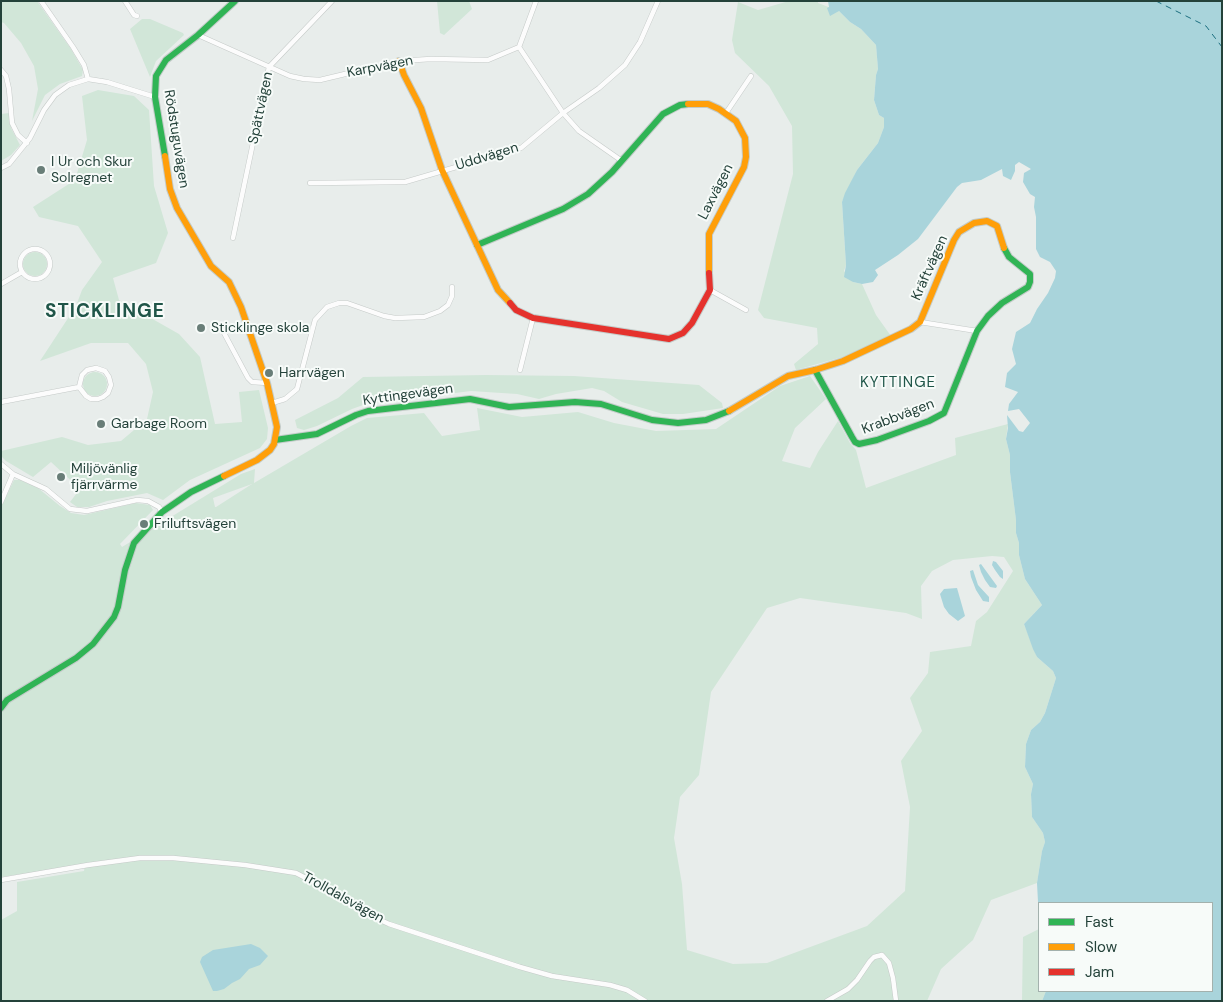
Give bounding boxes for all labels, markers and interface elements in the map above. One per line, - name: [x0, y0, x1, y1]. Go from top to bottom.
- street label: Karpvägen: [345, 52, 415, 82]
- street label: Spättvägen: [245, 70, 277, 146]
- street label: Rödstuguvägen: [160, 89, 192, 189]
- street label: Uddvägen: [454, 139, 520, 175]
- place label: I Ur och Skur Solregnet: [51, 154, 133, 186]
- street label: Laxvägen: [695, 161, 737, 223]
- marker: I Ur och Skur Solregnet: [35, 164, 47, 176]
- street label: Kräftvägen: [908, 233, 952, 303]
- district label: STICKLINGE: [44, 301, 166, 323]
- place label: Sticklinge skola: [211, 320, 309, 336]
- marker: Sticklinge skola: [195, 322, 207, 334]
- place label: Harrvägen: [279, 365, 345, 381]
- marker: Harrvägen: [263, 367, 275, 379]
- district label: KYTTINGE: [859, 374, 937, 392]
- street label: Kyttingevägen: [362, 380, 454, 410]
- street label: Krabbvägen: [859, 395, 937, 439]
- place label: Garbage Room: [111, 416, 207, 432]
- marker: Garbage Room: [95, 418, 107, 430]
- place label: Miljövänlig fjärrvärme: [71, 461, 138, 494]
- marker: Miljövänlig fjärrvärme: [55, 471, 67, 483]
- place label: Friluftsvägen: [154, 516, 236, 532]
- marker: Friluftsvägen: [138, 518, 150, 530]
- street label: Trolldalsvägen: [299, 869, 387, 927]
- legend: [1038, 902, 1213, 992]
- text: Fast: [1085, 912, 1114, 932]
- text: Slow: [1085, 937, 1117, 957]
- text: Jam: [1085, 962, 1114, 982]

